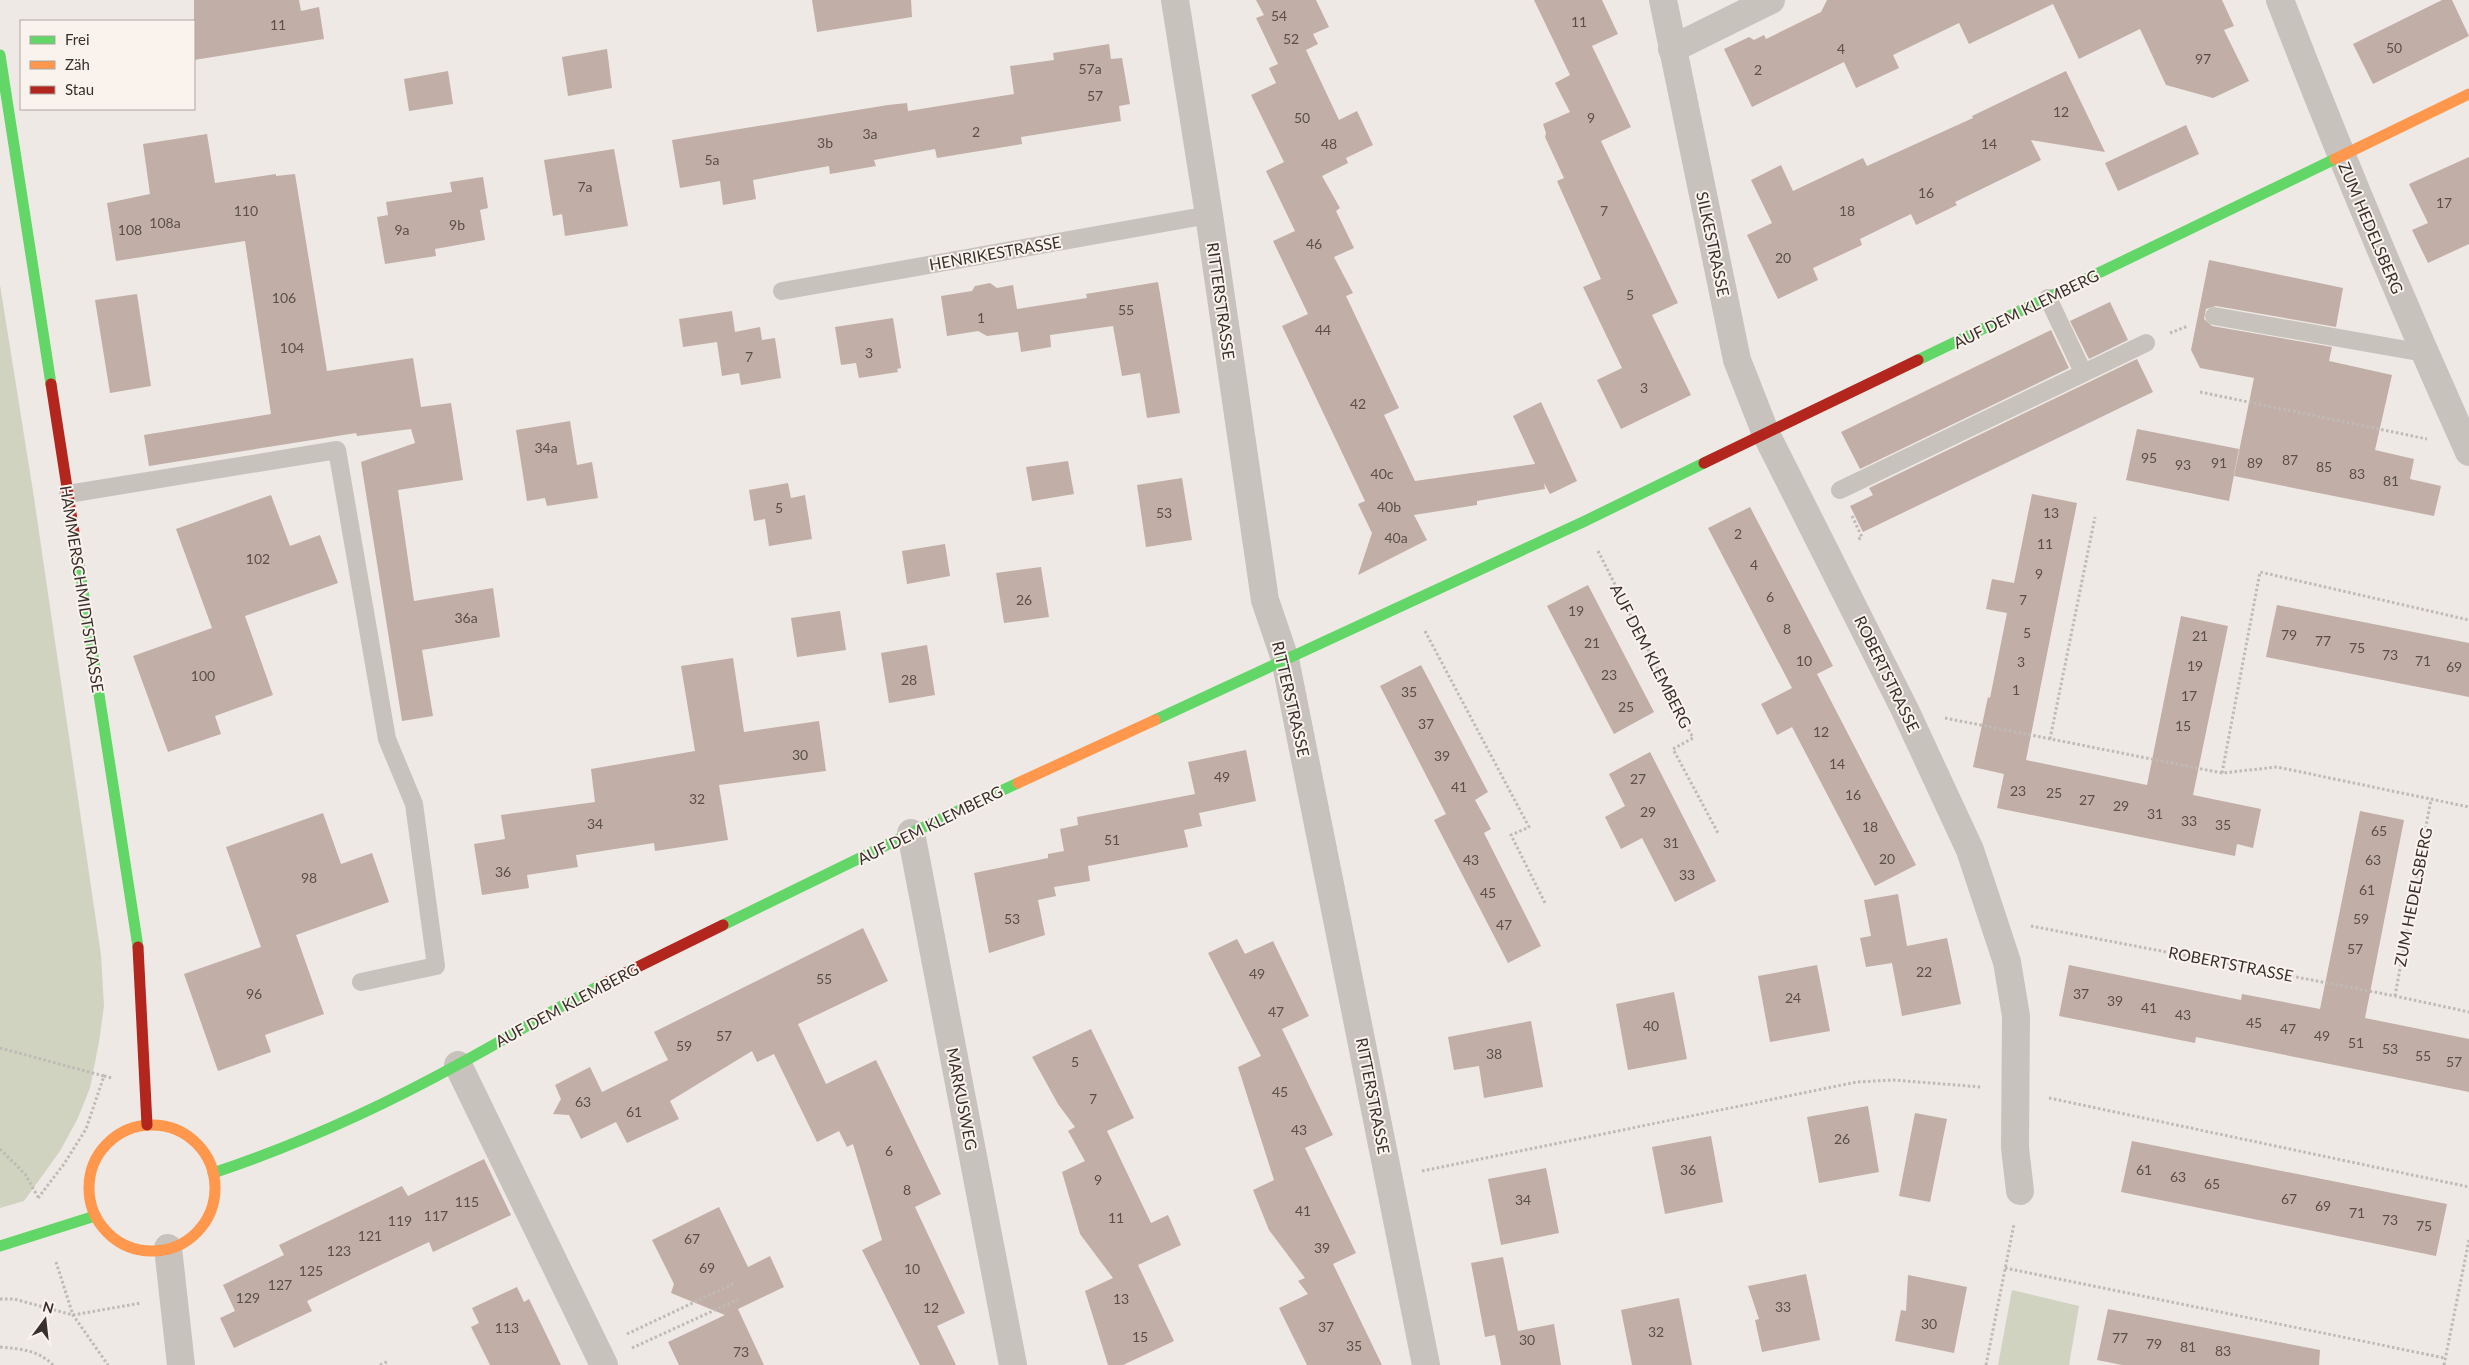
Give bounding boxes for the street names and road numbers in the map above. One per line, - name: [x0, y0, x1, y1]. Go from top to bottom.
- street label: ZUM HEDELSBERG: [2335, 159, 2408, 297]
- street label: SILKESTRASSE: [1693, 190, 1734, 298]
- street label: HENRIKESTRASSE: [927, 232, 1062, 273]
- street label: RITTERSTRASSE: [1204, 241, 1239, 361]
- street label: AUF DEM KLEMBERG: [1950, 265, 2102, 352]
- street label: HAMMERSCHMIDTSTRASSE: [57, 484, 108, 694]
- street label: AUF DEM KLEMBERG: [1607, 580, 1696, 731]
- street label: ROBERTSTRASSE: [1851, 613, 1924, 735]
- street label: RITTERSTRASSE: [1269, 639, 1314, 759]
- street label: AUF DEM KLEMBERG: [854, 781, 1006, 868]
- street label: ZUM HEDELSBERG: [2390, 826, 2435, 968]
- street label: ROBERTSTRASSE: [2167, 942, 2295, 985]
- street label: AUF DEM KLEMBERG: [492, 959, 642, 1050]
- street label: RITTERSTRASSE: [1353, 1036, 1394, 1156]
- street label: MARKUSWEG: [943, 1046, 982, 1152]

